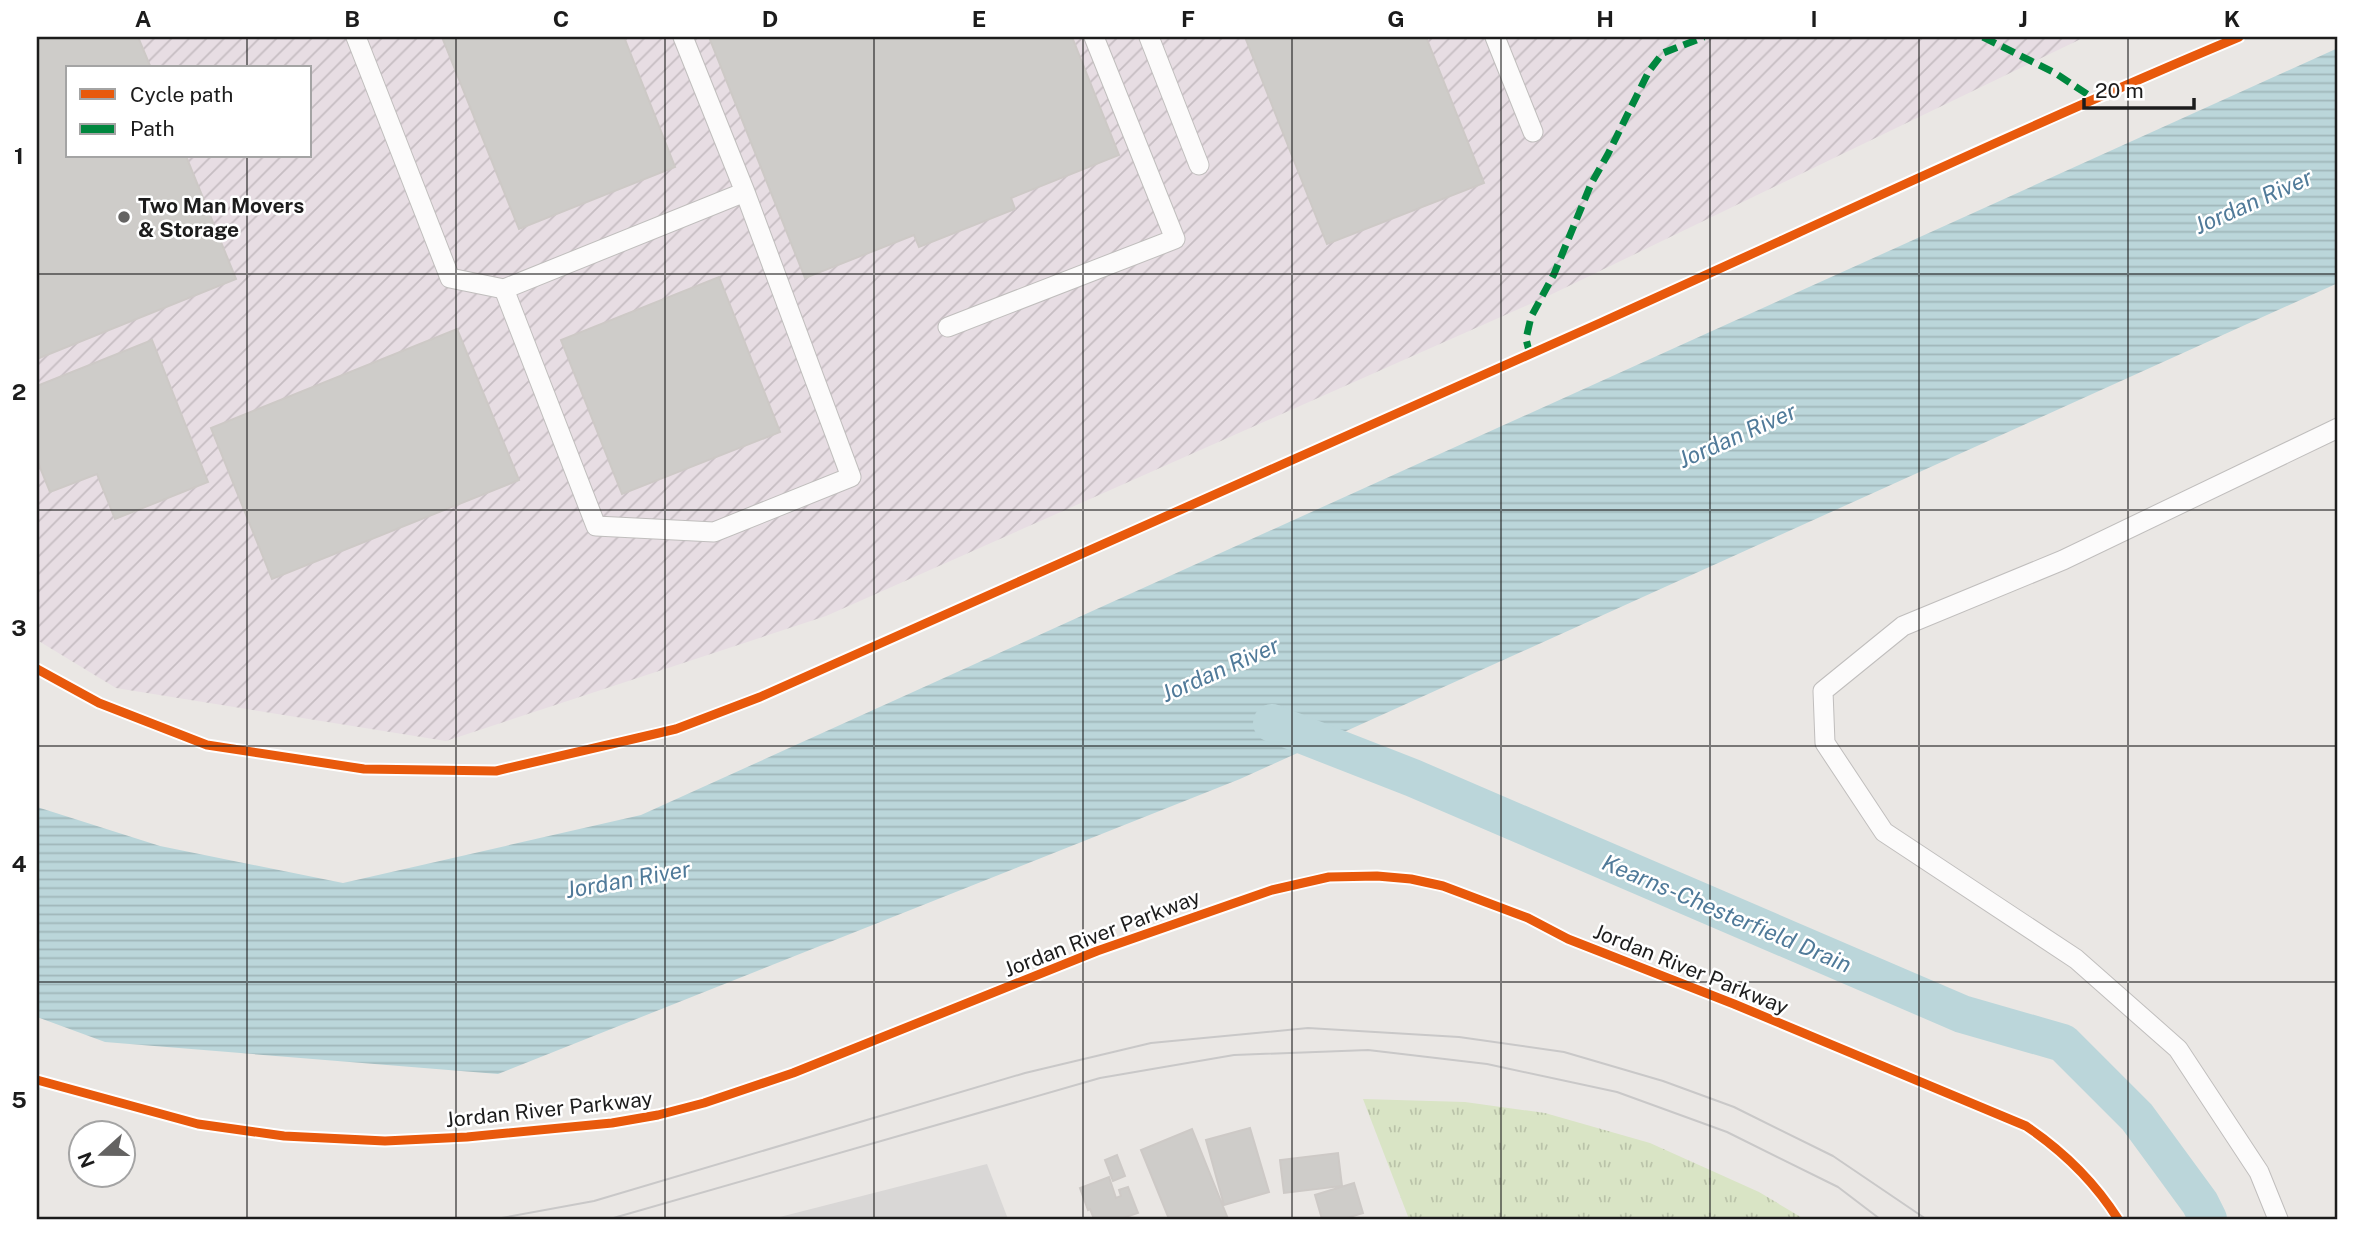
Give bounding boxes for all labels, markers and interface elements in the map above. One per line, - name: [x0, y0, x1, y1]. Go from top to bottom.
- text: A: [135, 5, 152, 32]
- text: B: [344, 5, 360, 32]
- text: C: [553, 5, 569, 32]
- text: D: [762, 5, 778, 32]
- text: E: [972, 5, 986, 32]
- text: F: [1181, 5, 1195, 32]
- text: G: [1387, 5, 1405, 32]
- text: H: [1596, 5, 1614, 32]
- text: I: [1810, 5, 1818, 32]
- text: J: [2018, 5, 2028, 32]
- text: K: [2224, 5, 2240, 32]
- legend: [66, 66, 312, 158]
- scale bar: [2084, 66, 2195, 110]
- text: 20 m: [2095, 78, 2144, 103]
- text: Cycle path: [130, 82, 233, 107]
- text: Path: [130, 116, 175, 141]
- text: 1: [14, 142, 24, 169]
- water label: Jordan River: [2190, 163, 2316, 239]
- place label: Two Man Movers & Storage: [138, 193, 304, 242]
- marker: Two Man Movers & Storage: [116, 209, 132, 225]
- text: 2: [12, 378, 26, 405]
- water label: Jordan River: [1674, 397, 1800, 473]
- text: 3: [11, 614, 27, 641]
- water label: Jordan River: [1157, 631, 1283, 707]
- water label: Kearns-Chesterfield Drain: [1598, 848, 1856, 978]
- text: 4: [11, 850, 27, 877]
- water label: Jordan River: [564, 855, 693, 903]
- street label: Jordan River Parkway: [1000, 884, 1204, 982]
- street label: Jordan River Parkway: [1590, 918, 1792, 1020]
- text: 5: [11, 1086, 27, 1113]
- street label: Jordan River Parkway: [444, 1086, 654, 1132]
- north arrow: [66, 1120, 136, 1190]
- text: N: [73, 1149, 99, 1171]

